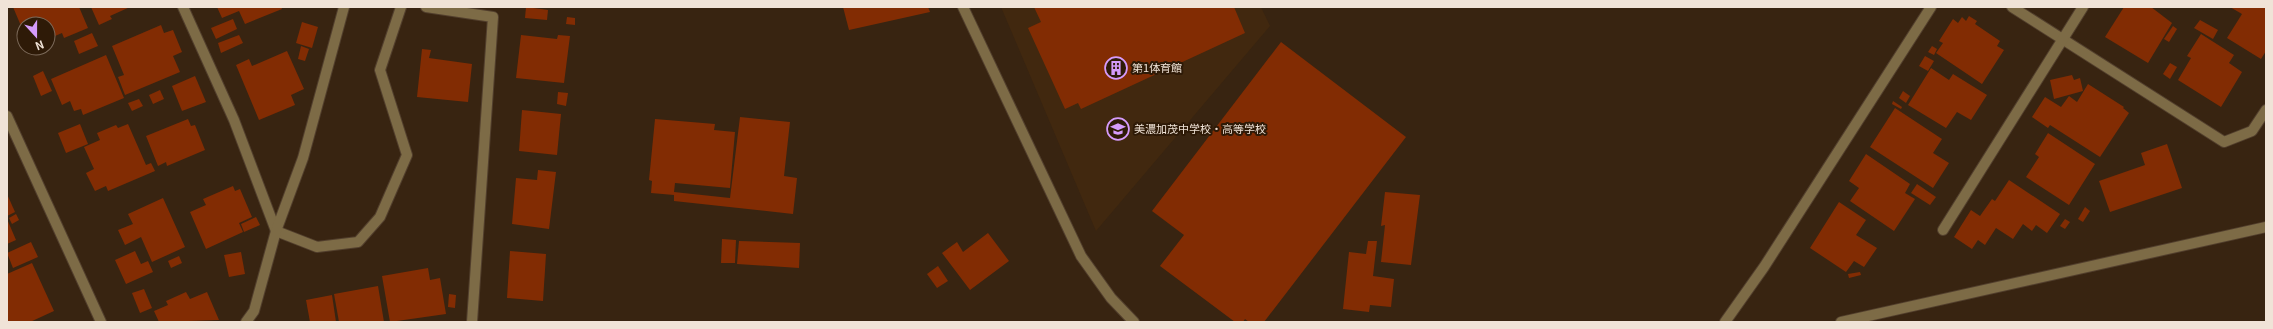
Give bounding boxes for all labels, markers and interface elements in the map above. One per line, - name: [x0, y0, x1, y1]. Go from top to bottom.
- north arrow: [16, 16, 56, 56]
- text: N: [33, 37, 47, 55]
- building icon: 第1体育館: [1103, 55, 1129, 81]
- place label: 第1体育館: [1132, 59, 1182, 75]
- school or university icon: 美濃加茂中学校・高等学校: [1105, 116, 1131, 142]
- place label: 美濃加茂中学校・高等学校: [1134, 120, 1266, 136]

